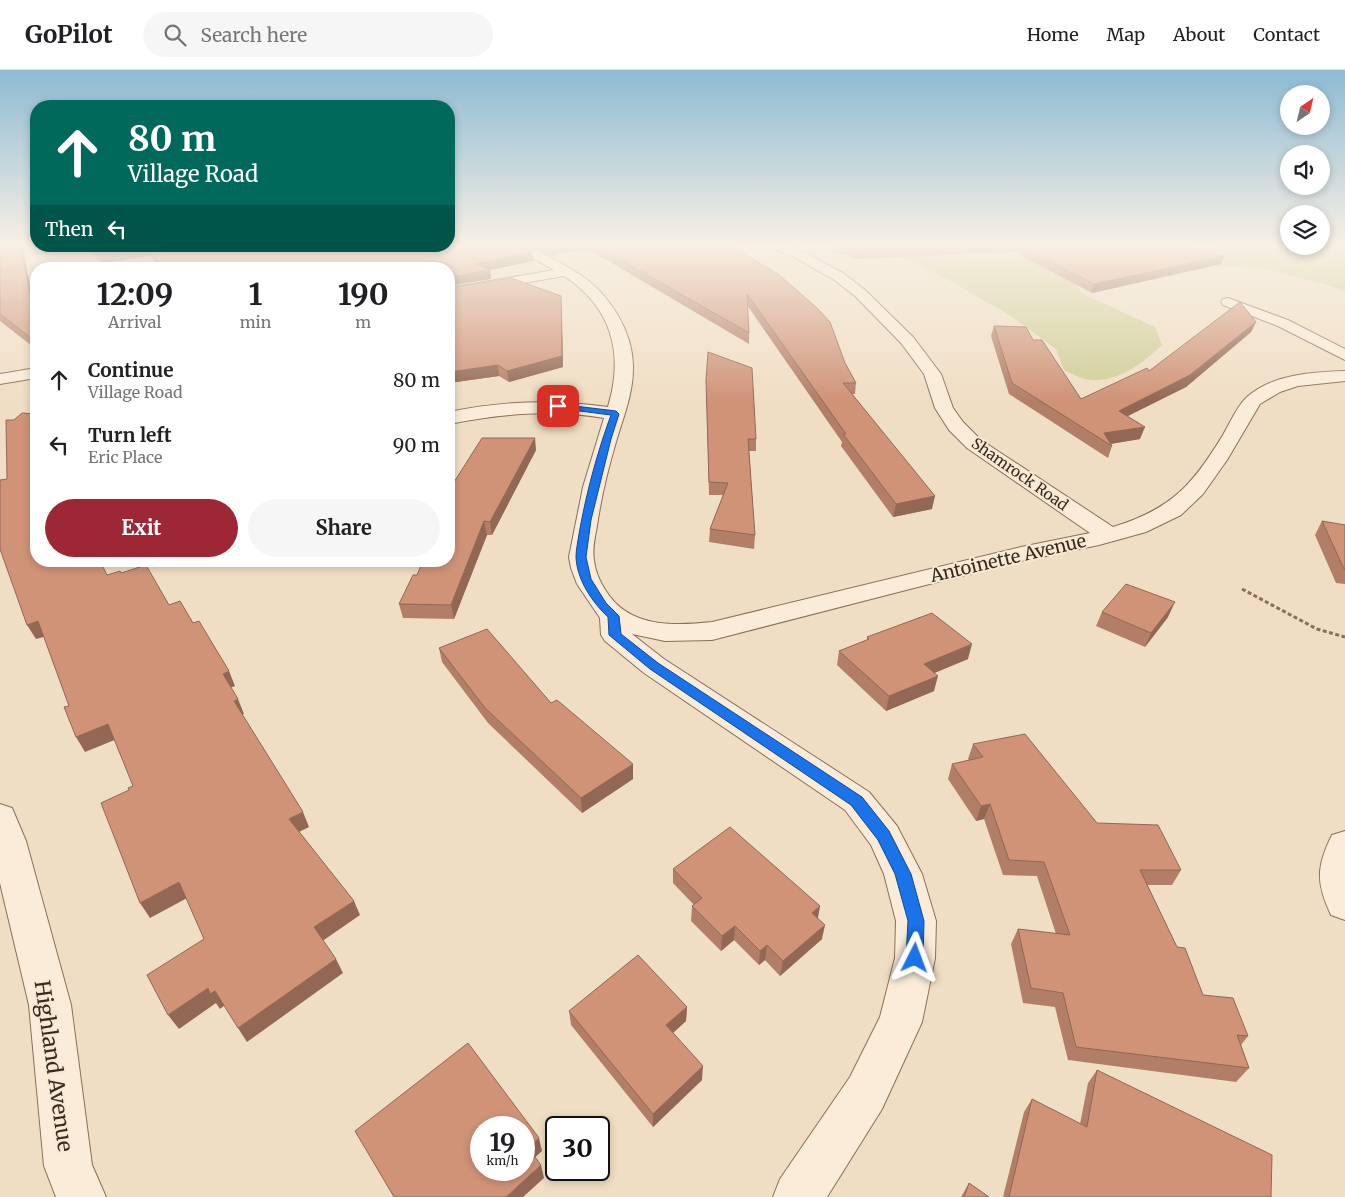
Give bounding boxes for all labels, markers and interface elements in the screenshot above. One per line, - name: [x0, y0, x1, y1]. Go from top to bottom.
- search box: [143, 12, 493, 57]
- text: GoPilot: [25, 19, 113, 50]
- icon: search: [161, 21, 189, 49]
- text: Search here: [201, 23, 307, 47]
- text: Home: [1027, 23, 1079, 46]
- text: Map: [1107, 23, 1145, 46]
- text: About: [1173, 23, 1225, 46]
- text: Contact: [1253, 23, 1320, 46]
- north arrow: [1280, 85, 1330, 135]
- map controls: [1280, 85, 1330, 255]
- text: 80 m: [128, 117, 216, 161]
- icon: ahead: [45, 120, 110, 185]
- button: sound: [1280, 145, 1330, 195]
- text: Village Road: [128, 160, 258, 188]
- button: layers: [1280, 205, 1330, 255]
- icon: left: [103, 215, 131, 243]
- text: Then: [45, 217, 93, 241]
- text: 12:09: [96, 275, 173, 313]
- text: 1: [249, 275, 262, 313]
- text: 190: [338, 275, 389, 313]
- text: Arrival: [108, 312, 162, 332]
- text: min: [240, 312, 271, 332]
- text: m: [355, 312, 371, 332]
- text: Continue: [88, 358, 174, 382]
- icon: ahead: [45, 366, 73, 394]
- text: 80 m: [393, 368, 440, 392]
- text: Village Road: [88, 382, 183, 402]
- pin: [537, 385, 579, 427]
- icon: arrive: [544, 392, 572, 420]
- text: Turn left: [88, 423, 172, 447]
- icon: left: [45, 431, 73, 459]
- text: 90 m: [393, 433, 440, 457]
- street label: Shamrock Road: [968, 434, 1072, 514]
- text: Eric Place: [88, 447, 162, 467]
- button: Exit: [45, 499, 238, 557]
- button: Share: [248, 499, 440, 557]
- street label: Antoinette Avenue: [927, 529, 1088, 587]
- position arrow: [888, 931, 940, 983]
- street label: Highland Avenue: [29, 979, 79, 1153]
- speed limit sign: 30: [545, 1116, 610, 1181]
- text: 19: [490, 1126, 515, 1158]
- text: km/h: [487, 1153, 518, 1168]

